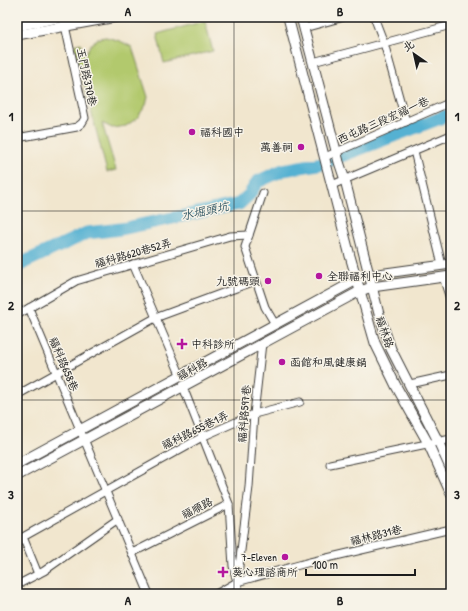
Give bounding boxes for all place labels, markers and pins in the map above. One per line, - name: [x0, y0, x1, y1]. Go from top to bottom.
- place label: 福科國中: [200, 125, 244, 139]
- marker: 福科國中: [187, 127, 197, 137]
- place label: 萬善祠: [260, 140, 293, 154]
- marker: 萬善祠: [296, 142, 306, 152]
- place label: 全聯福利中心: [327, 269, 393, 283]
- marker: 全聯福利中心: [314, 271, 324, 281]
- place label: 九號碼頭: [216, 274, 260, 288]
- marker: 九號碼頭: [263, 276, 273, 286]
- place label: 中科診所: [191, 337, 235, 351]
- marker: 中科診所: [176, 338, 188, 350]
- place label: 函館和風健康鍋: [290, 355, 367, 369]
- marker: 函館和風健康鍋: [277, 357, 287, 367]
- place label: 7-Eleven: [241, 550, 277, 564]
- marker: 7-Eleven: [280, 552, 290, 562]
- place label: 葵心理諮商所: [232, 565, 298, 579]
- marker: 葵心理諮商所: [217, 566, 229, 578]

